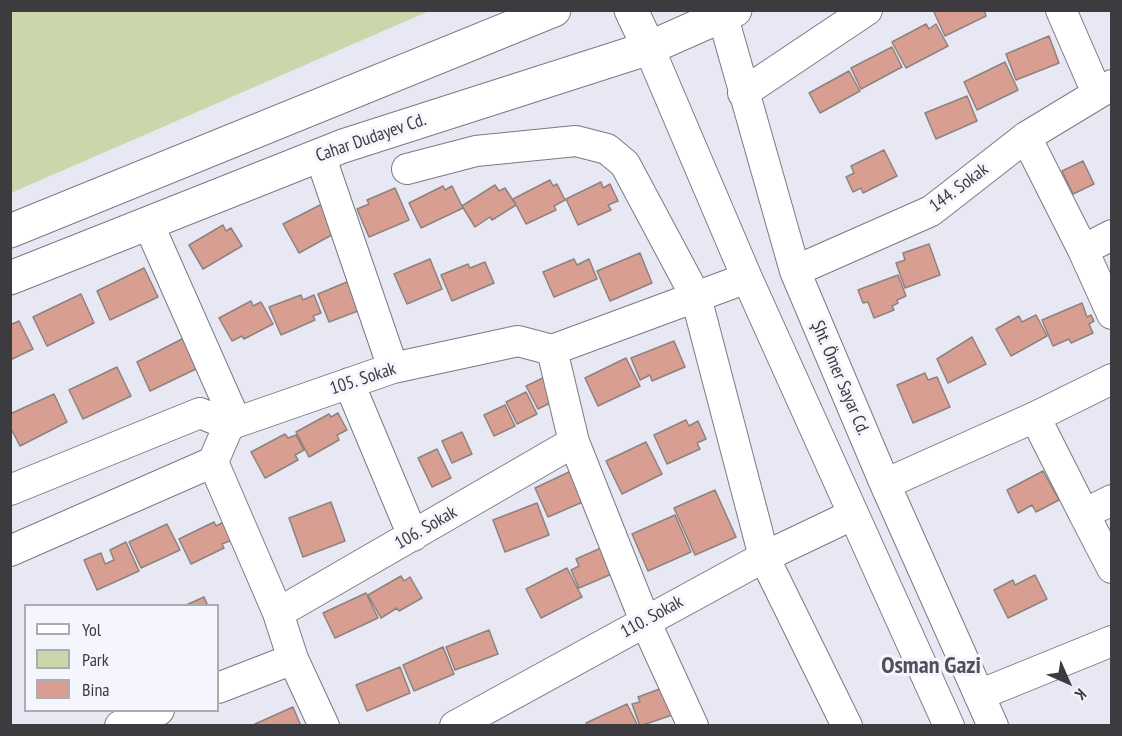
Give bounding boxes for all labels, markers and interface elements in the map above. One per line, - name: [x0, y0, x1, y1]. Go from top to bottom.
- street label: Cahar Dudayev Cd.: [313, 109, 429, 167]
- street label: 144. Sokak: [925, 159, 993, 217]
- street label: Şht. Ömer Sayar Cd.: [806, 318, 874, 438]
- street label: 105. Sokak: [327, 358, 399, 400]
- street label: 106. Sokak: [391, 502, 461, 554]
- street label: 110. Sokak: [617, 591, 687, 643]
- legend: [24, 604, 219, 712]
- text: Yol: [82, 618, 101, 641]
- text: Park: [82, 648, 109, 671]
- district label: Osman Gazi: [881, 652, 981, 680]
- north arrow: [1038, 652, 1098, 712]
- text: Bina: [82, 678, 110, 701]
- text: K: [1071, 685, 1091, 705]

